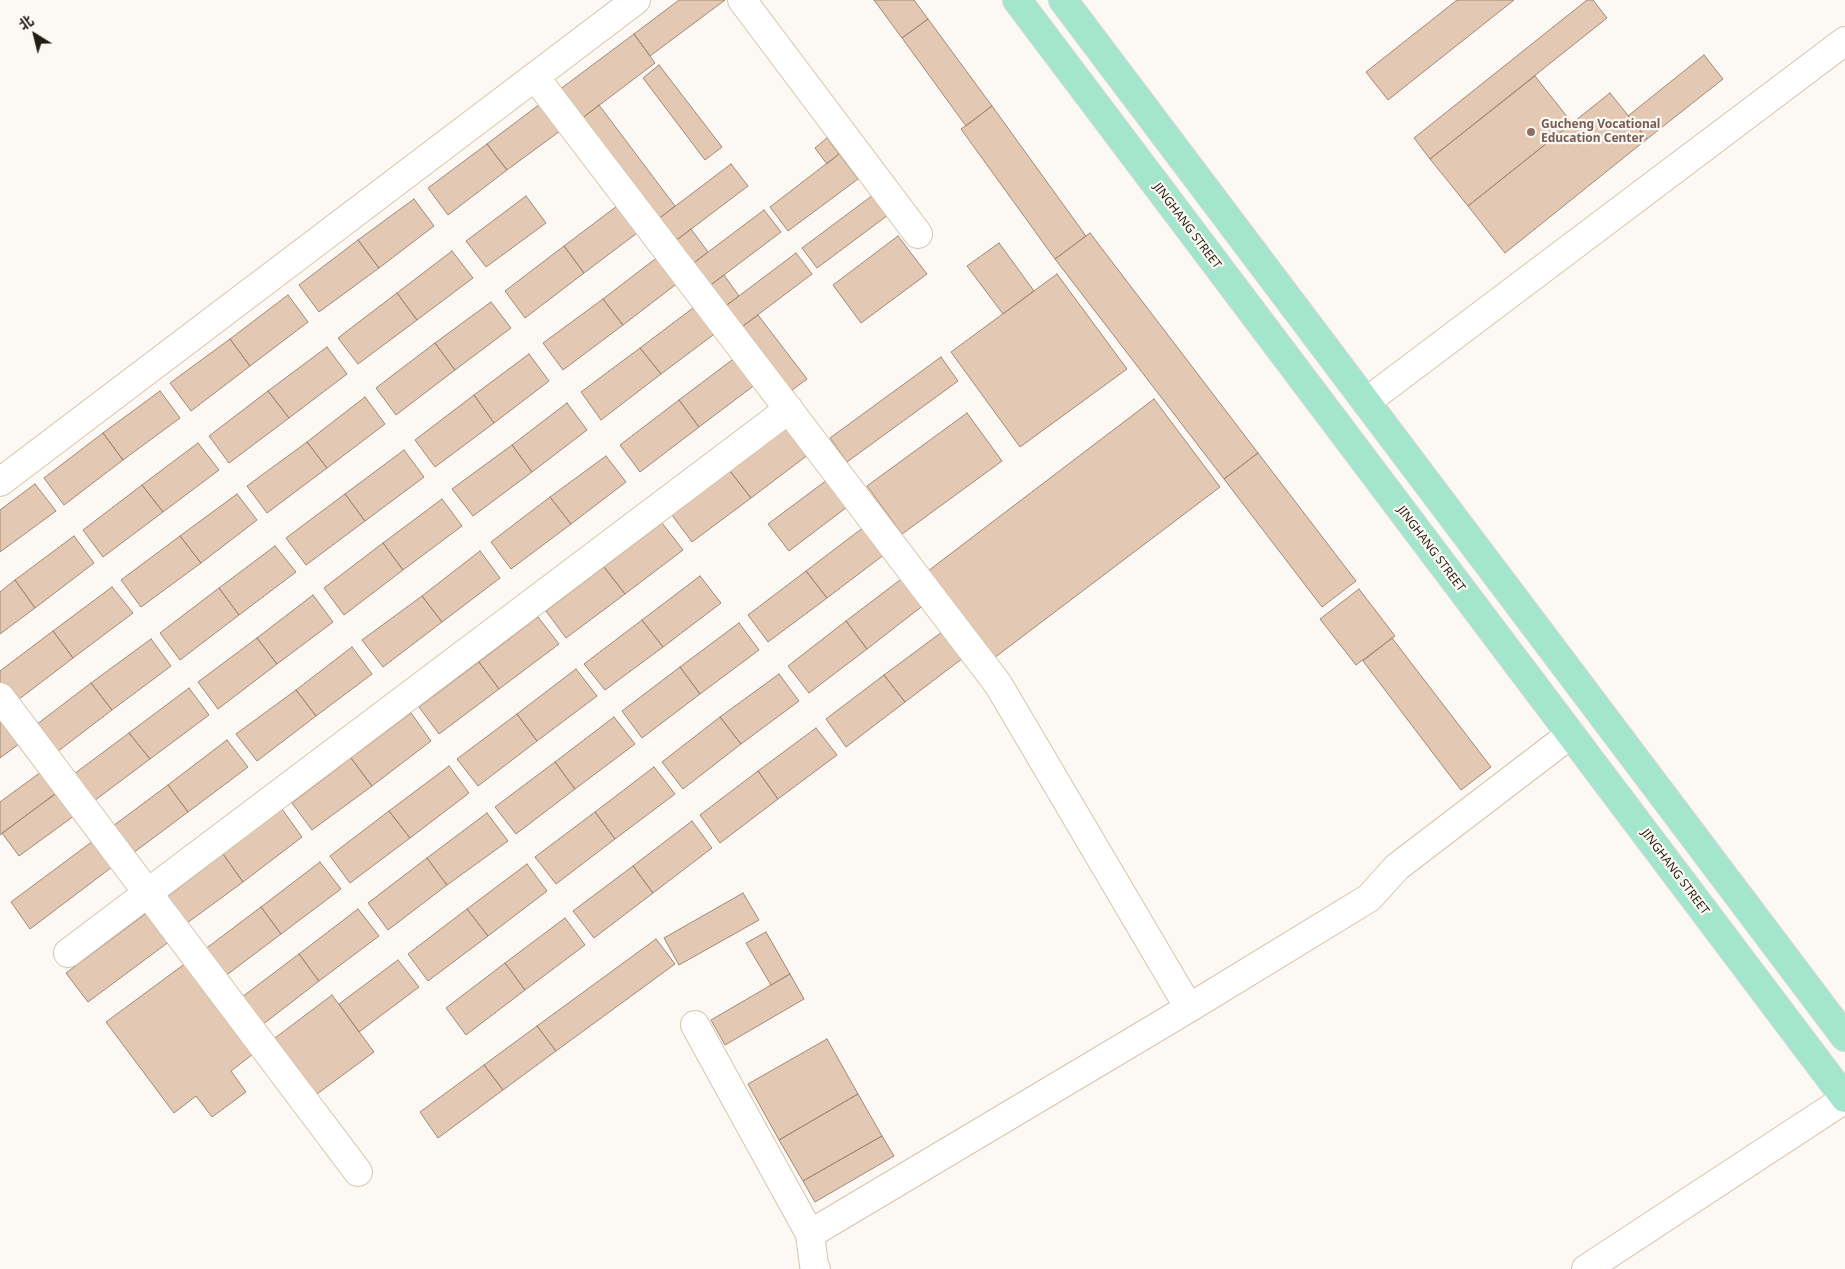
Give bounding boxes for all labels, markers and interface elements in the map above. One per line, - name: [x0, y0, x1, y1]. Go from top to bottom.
- north arrow: [10, 10, 60, 60]
- text: 北: [15, 11, 37, 34]
- place label: Gucheng Vocational Education Center: [1541, 118, 1660, 146]
- marker: Gucheng Vocational Education Center: [1525, 126, 1537, 138]
- street label: JINGHANG STREET: [1150, 180, 1224, 272]
- street label: JINGHANG STREET: [1394, 503, 1468, 595]
- street label: JINGHANG STREET: [1638, 826, 1712, 918]

